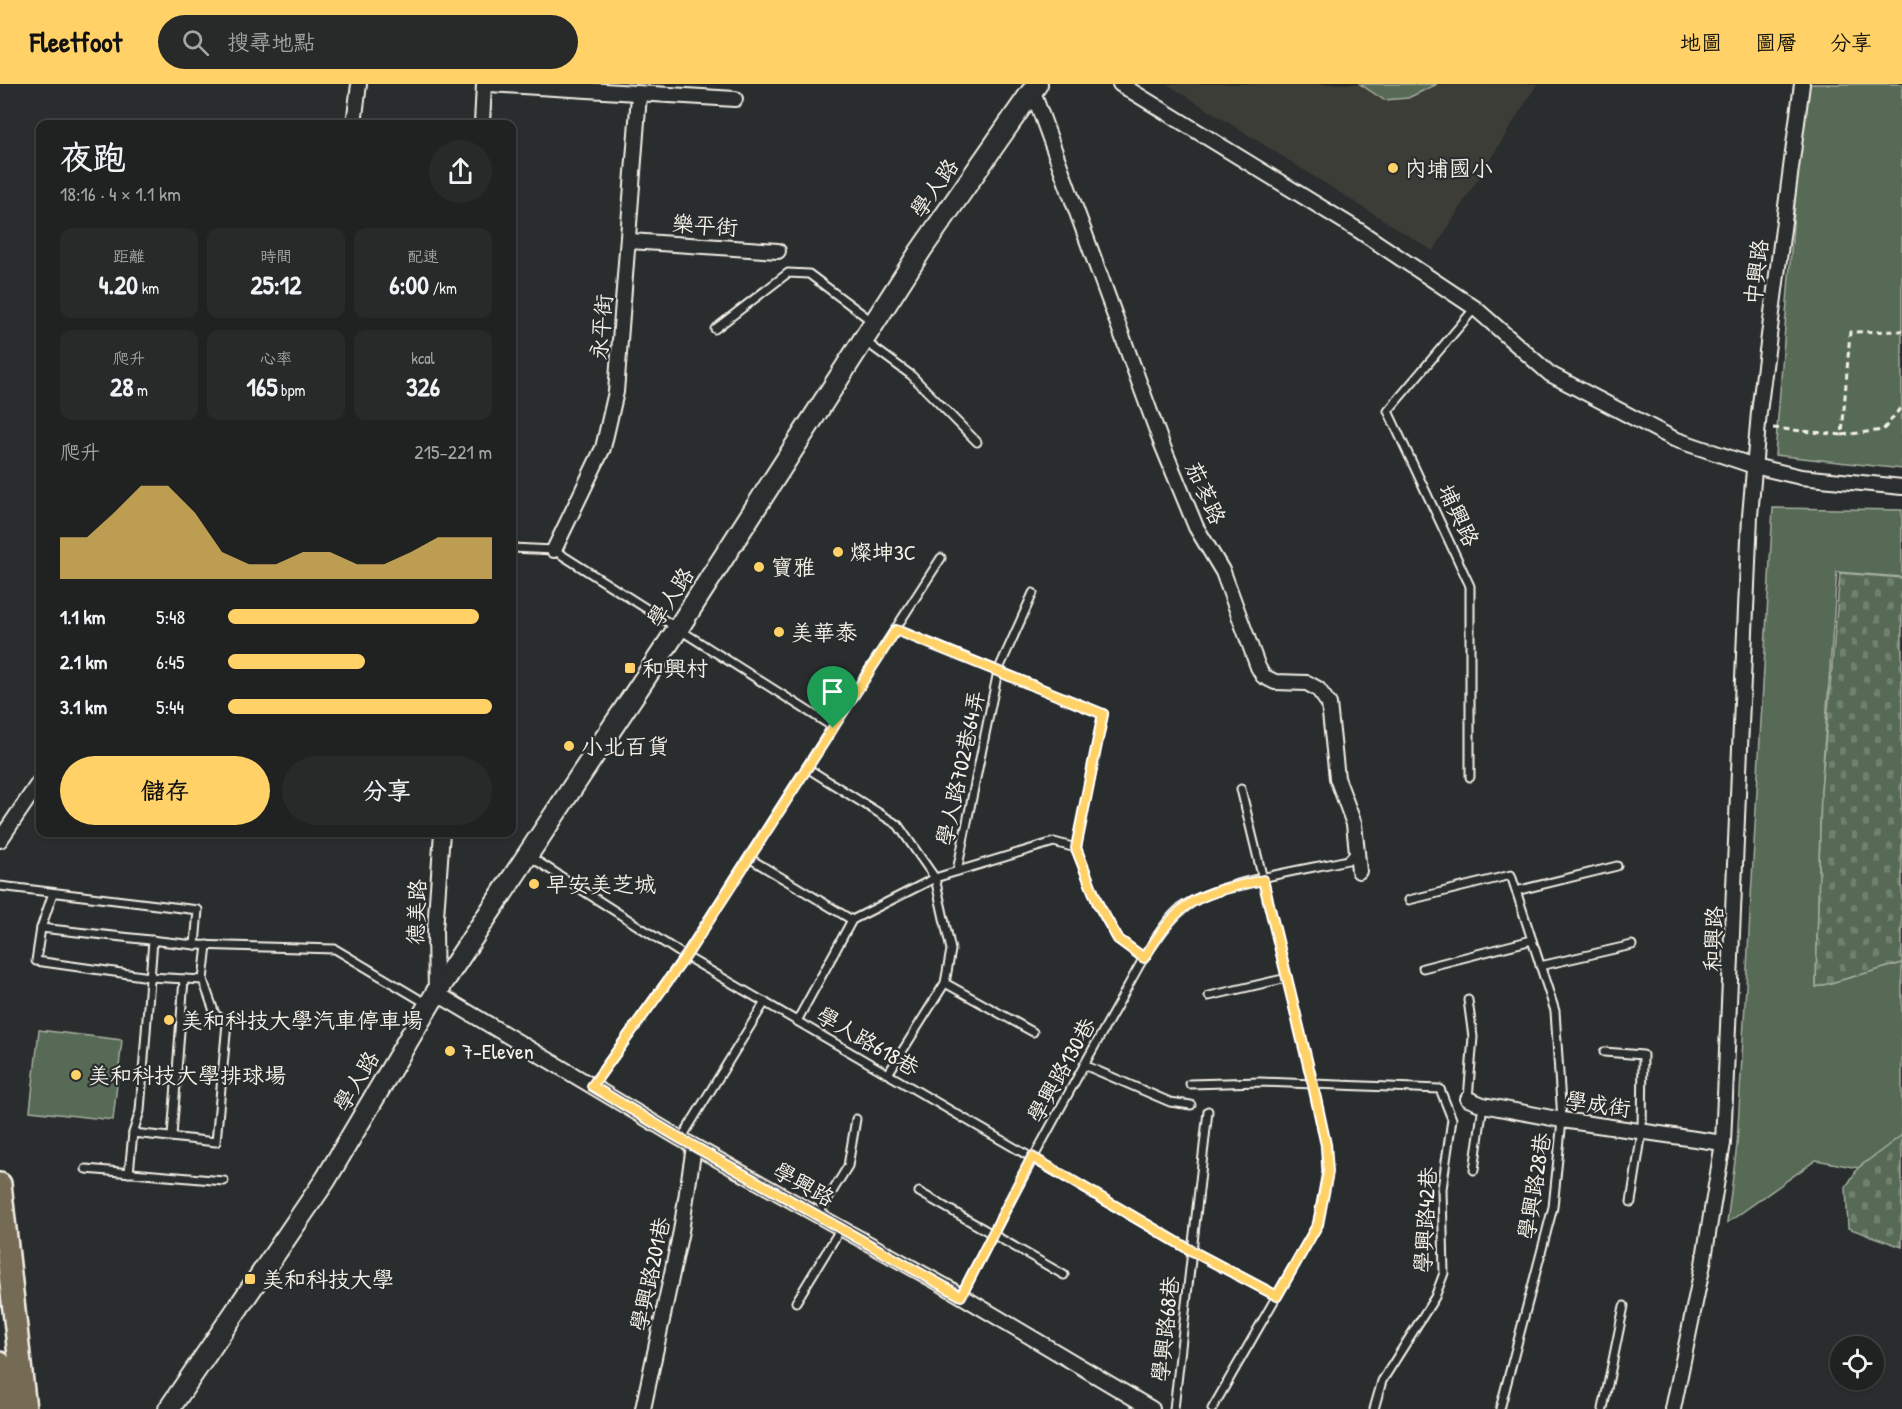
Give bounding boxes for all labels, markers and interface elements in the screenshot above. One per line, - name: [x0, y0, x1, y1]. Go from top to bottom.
- search box: [158, 15, 578, 69]
- text: Fleetfoot: [30, 23, 122, 61]
- icon: search: [179, 26, 212, 59]
- text: 搜尋地點: [227, 27, 315, 57]
- text: 地圖: [1680, 28, 1722, 57]
- text: 圖層: [1755, 28, 1797, 57]
- text: 分享: [1830, 28, 1872, 57]
- text: 夜跑: [60, 135, 126, 179]
- button: share: [429, 140, 492, 203]
- street label: 學人路: [903, 152, 965, 224]
- place label: 內埔國小: [1405, 153, 1493, 183]
- marker: 內埔國小: [1386, 161, 1400, 175]
- text: 18:16 · 4 × 1.1 km: [60, 180, 181, 207]
- street label: 樂平街: [671, 208, 739, 242]
- street label: 中興路: [1737, 237, 1775, 307]
- text: 距離: [113, 245, 145, 267]
- text: 時間: [260, 245, 292, 267]
- text: 配速: [407, 245, 439, 267]
- text: 4.20: [99, 267, 138, 302]
- text: 25:12: [251, 267, 301, 302]
- text: 6:00: [389, 267, 429, 302]
- text: km: [138, 277, 159, 299]
- text: /km: [429, 277, 457, 299]
- street label: 永平街: [583, 293, 619, 361]
- text: 爬升: [113, 347, 145, 369]
- text: 心率: [260, 347, 292, 369]
- text: kcal: [411, 347, 435, 369]
- text: 28: [110, 369, 133, 404]
- text: 165: [247, 369, 277, 404]
- text: 326: [406, 369, 440, 404]
- text: m: [133, 379, 148, 401]
- text: bpm: [277, 379, 305, 401]
- text: 爬升: [60, 438, 100, 465]
- text: 215–221 m: [414, 438, 492, 465]
- street label: 茄苳路: [1179, 457, 1233, 529]
- street label: 埔興路: [1431, 479, 1487, 551]
- place label: 燦坤3C: [850, 537, 916, 567]
- marker: 燦坤3C: [831, 545, 845, 559]
- place label: 寶雅: [771, 552, 815, 582]
- marker: 寶雅: [752, 560, 766, 574]
- street label: 學人路: [639, 561, 701, 633]
- text: 1.1 km: [60, 603, 105, 630]
- text: 5:48: [156, 603, 185, 630]
- place label: 美華泰: [791, 617, 857, 647]
- marker: 美華泰: [772, 625, 786, 639]
- text: 2.1 km: [60, 648, 107, 675]
- text: 6:45: [156, 648, 185, 675]
- place label: 和興村: [642, 653, 708, 683]
- marker: 和興村: [623, 661, 637, 675]
- pin: [807, 666, 858, 728]
- icon: arrive: [816, 675, 849, 708]
- street label: 學人路702巷64弄: [929, 688, 991, 848]
- text: 3.1 km: [60, 693, 107, 720]
- text: 5:44: [156, 693, 184, 720]
- place label: 小北百貨: [581, 731, 669, 761]
- marker: 小北百貨: [562, 739, 576, 753]
- button: 儲存: [60, 756, 270, 825]
- button: 分享: [282, 756, 492, 825]
- place label: 早安美芝城: [546, 869, 656, 899]
- marker: 早安美芝城: [527, 877, 541, 891]
- street label: 德美路: [400, 878, 432, 946]
- street label: 和興路: [1697, 905, 1729, 973]
- street label: 學人路618巷: [811, 999, 925, 1083]
- place label: 美和科技大學汽車停車場: [181, 1005, 423, 1035]
- street label: 學興路130巷: [1020, 1012, 1102, 1128]
- marker: 美和科技大學汽車停車場: [162, 1013, 176, 1027]
- place label: 7-Eleven: [462, 1036, 534, 1066]
- marker: 7-Eleven: [443, 1044, 457, 1058]
- street label: 學人路: [326, 1045, 386, 1117]
- place label: 美和科技大學排球場: [88, 1060, 286, 1090]
- marker: 美和科技大學排球場: [69, 1068, 83, 1082]
- street label: 學成街: [1563, 1085, 1633, 1123]
- street label: 學興路28巷: [1511, 1130, 1557, 1242]
- street label: 學興路: [768, 1155, 840, 1213]
- street label: 學興路42巷: [1407, 1166, 1443, 1274]
- street label: 學興路201巷: [623, 1214, 677, 1334]
- place label: 美和科技大學: [262, 1264, 394, 1294]
- marker: 美和科技大學: [243, 1272, 257, 1286]
- street label: 學興路68巷: [1145, 1275, 1185, 1383]
- map controls: [1830, 1336, 1884, 1390]
- button: locate: [1830, 1336, 1884, 1390]

